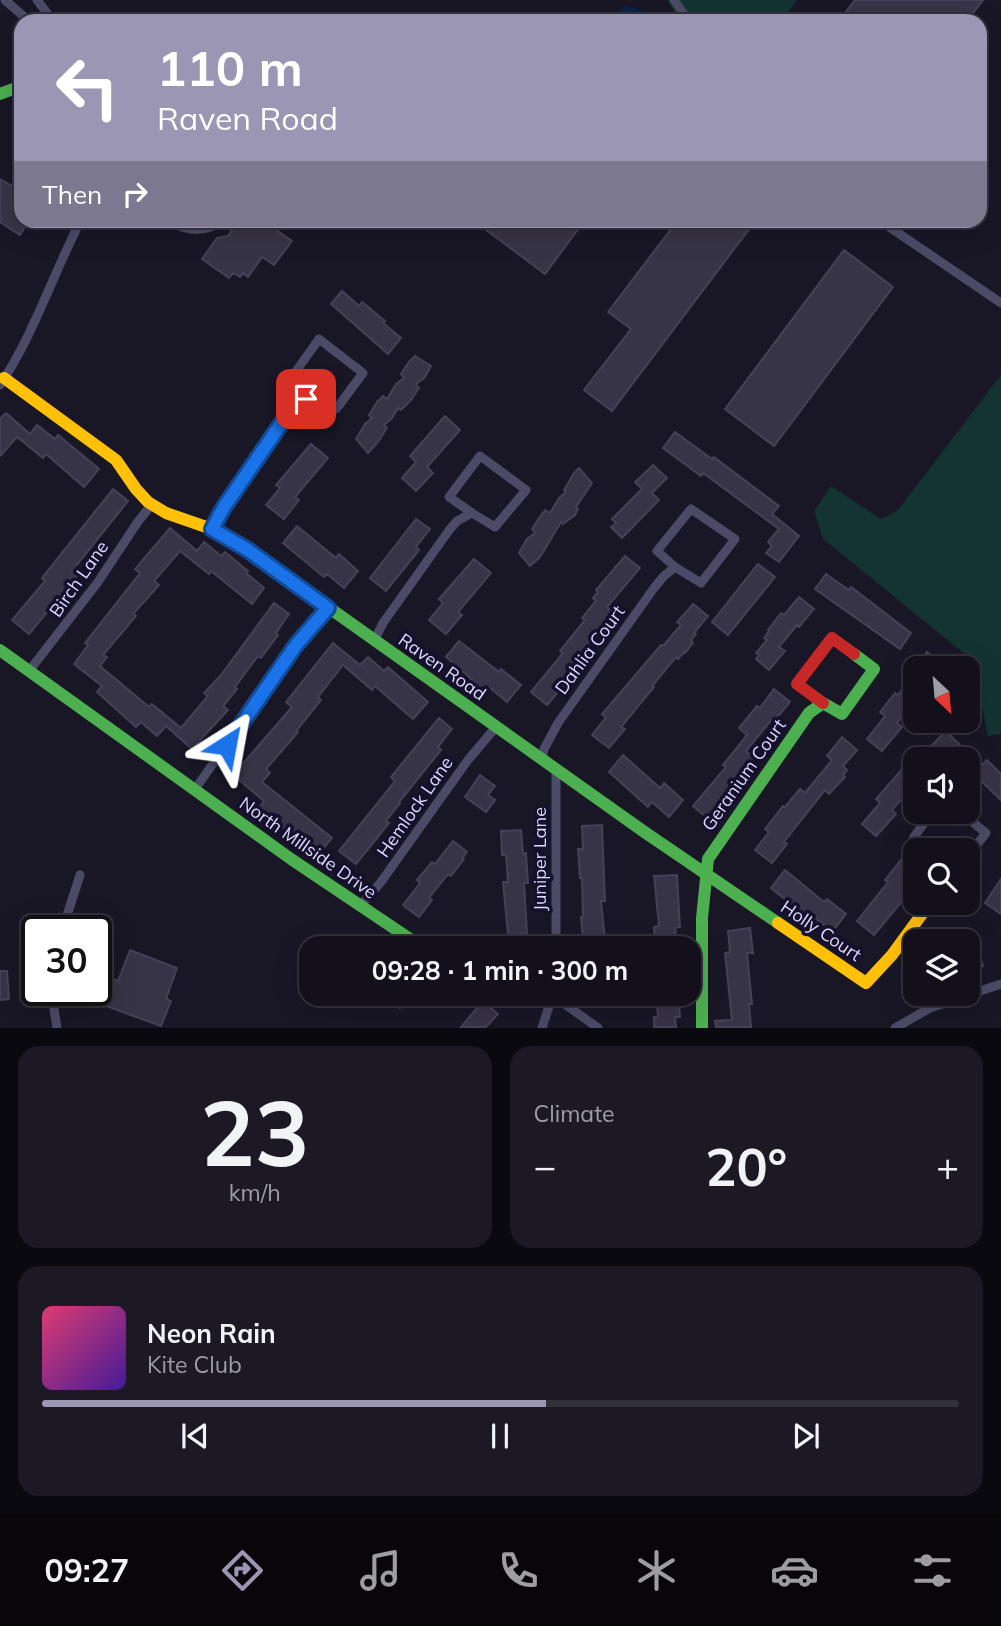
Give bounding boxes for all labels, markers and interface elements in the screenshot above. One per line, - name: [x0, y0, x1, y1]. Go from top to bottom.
- text: 110 m: [157, 37, 303, 98]
- icon: left: [42, 42, 133, 133]
- text: Raven Road: [157, 98, 338, 138]
- icon: right: [116, 175, 154, 213]
- text: Then: [42, 178, 102, 211]
- pin: [276, 369, 336, 429]
- icon: arrive: [287, 380, 325, 418]
- street label: Birch Lane: [44, 536, 113, 621]
- street label: Dahlia Court: [550, 601, 630, 699]
- street label: Raven Road: [394, 628, 491, 705]
- north arrow: [903, 656, 980, 733]
- map controls: [903, 656, 980, 1006]
- position arrow: [190, 708, 264, 782]
- street label: Geranium Court: [696, 714, 791, 835]
- button: sound: [903, 747, 980, 824]
- street label: Hemlock Lane: [371, 752, 458, 862]
- street label: North Millside Drive: [235, 792, 381, 904]
- street label: Juniper Lane: [528, 807, 551, 911]
- button: search: [903, 838, 980, 915]
- street label: Holly Court: [776, 895, 866, 966]
- speed limit sign: 30: [21, 915, 112, 1006]
- button: layers: [903, 929, 980, 1006]
- text: 09:28 · 1 min · 300 m: [372, 954, 628, 987]
- text: 23: [200, 1075, 309, 1189]
- text: Climate: [534, 1099, 615, 1128]
- text: 20°: [705, 1134, 787, 1199]
- text: −: [534, 1142, 556, 1190]
- text: +: [936, 1142, 959, 1190]
- text: km/h: [229, 1178, 281, 1207]
- text: Neon Rain: [147, 1317, 276, 1350]
- text: Kite Club: [147, 1350, 242, 1379]
- icon: previous: [176, 1417, 214, 1455]
- icon: pause: [481, 1417, 519, 1455]
- icon: next: [787, 1417, 825, 1455]
- icon: directions: [218, 1546, 267, 1595]
- icon: music: [356, 1546, 405, 1595]
- icon: phone: [494, 1546, 543, 1595]
- icon: climate: [632, 1546, 681, 1595]
- icon: car: [770, 1546, 819, 1595]
- icon: filters: [908, 1546, 957, 1595]
- text: 09:27: [44, 1550, 129, 1590]

